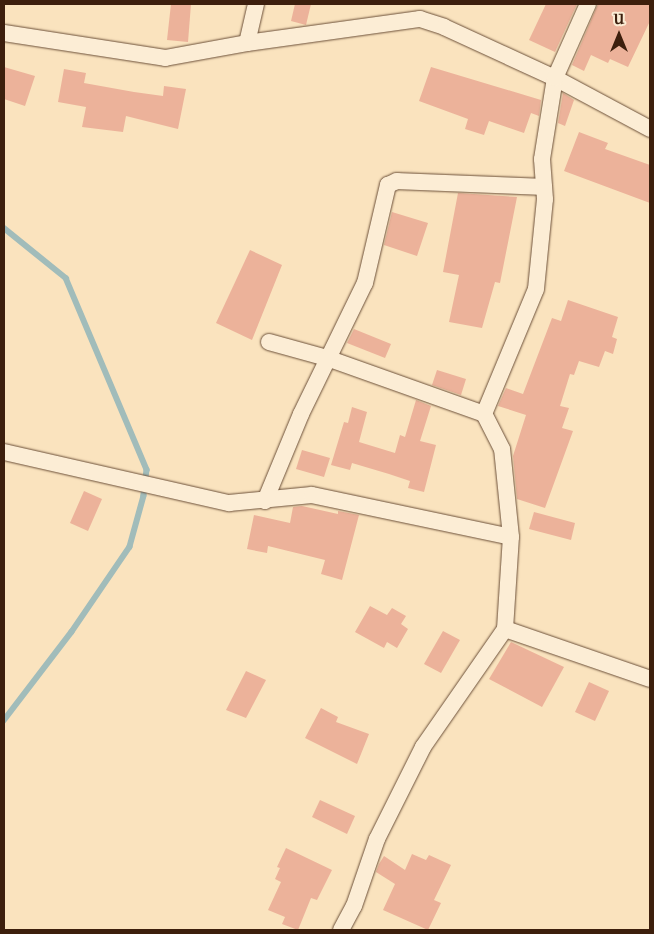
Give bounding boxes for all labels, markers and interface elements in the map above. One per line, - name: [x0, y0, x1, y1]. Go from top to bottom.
- north arrow: [594, 10, 644, 60]
- text: U: [614, 11, 624, 28]

